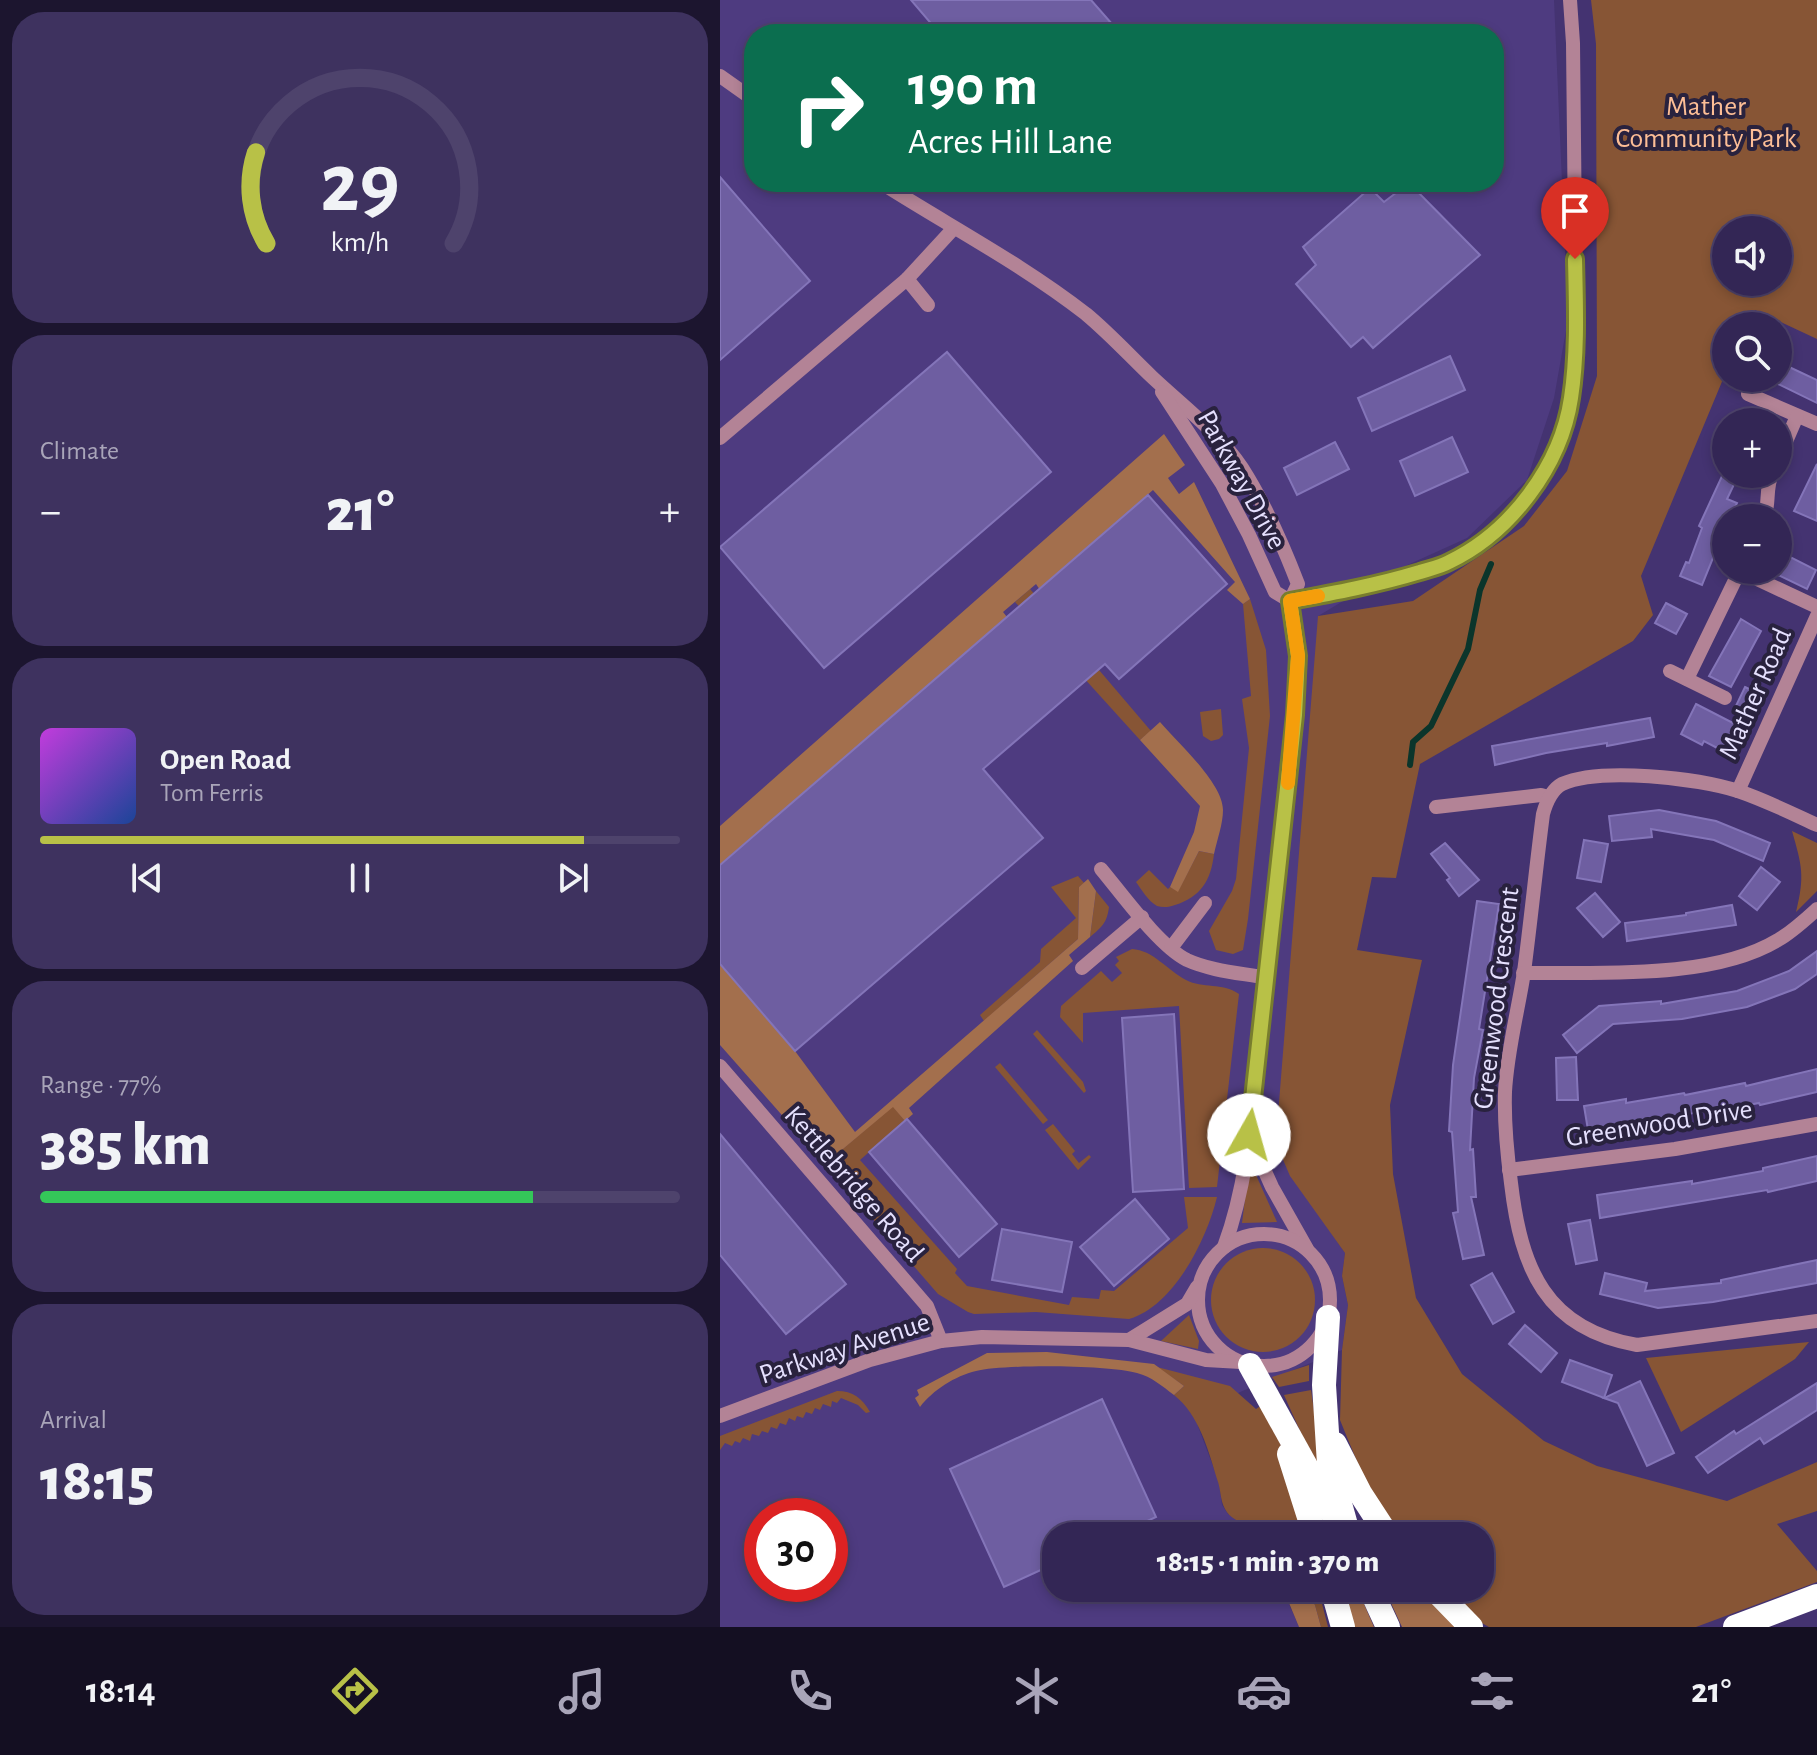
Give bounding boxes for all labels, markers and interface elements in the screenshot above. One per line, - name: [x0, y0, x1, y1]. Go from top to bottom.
- icon: right: [776, 56, 880, 160]
- text: 190 m: [908, 59, 1038, 115]
- park label: Mather Community Park: [1615, 93, 1797, 153]
- text: Acres Hill Lane: [908, 124, 1113, 160]
- text: 29: [320, 142, 400, 226]
- pin: [1541, 177, 1609, 259]
- icon: arrive: [1553, 189, 1597, 233]
- map controls: [1712, 216, 1792, 584]
- button: sound: [1712, 216, 1792, 296]
- text: km/h: [331, 228, 389, 257]
- button: search: [1712, 312, 1792, 392]
- street label: Parkway Drive: [1192, 406, 1291, 554]
- button: +: [1712, 408, 1792, 488]
- text: Climate: [40, 438, 119, 464]
- text: 21°: [326, 482, 394, 542]
- text: −: [40, 490, 61, 534]
- text: +: [659, 490, 680, 534]
- button: −: [1712, 504, 1792, 584]
- street label: Mather Road: [1714, 624, 1797, 764]
- text: Open Road: [160, 745, 291, 775]
- text: Tom Ferris: [160, 780, 264, 806]
- icon: previous: [125, 856, 169, 900]
- icon: pause: [338, 856, 382, 900]
- icon: next: [551, 856, 595, 900]
- street label: Greenwood Crescent: [1469, 886, 1525, 1111]
- text: Range · 77%: [40, 1072, 161, 1098]
- position arrow: [1207, 1093, 1291, 1177]
- street label: Greenwood Drive: [1564, 1095, 1755, 1153]
- street label: Kettlebridge Road: [778, 1101, 929, 1268]
- text: 385 km: [40, 1116, 211, 1176]
- street label: Parkway Avenue: [756, 1308, 933, 1390]
- text: Arrival: [40, 1407, 107, 1433]
- text: 18:15: [40, 1451, 154, 1511]
- speed limit sign: 30: [744, 1498, 848, 1602]
- text: 18:15 · 1 min · 370 m: [1157, 1547, 1379, 1577]
- icon: directions: [327, 1663, 383, 1719]
- icon: music: [554, 1663, 610, 1719]
- icon: phone: [782, 1663, 838, 1719]
- icon: climate: [1009, 1663, 1065, 1719]
- icon: car: [1236, 1663, 1292, 1719]
- icon: filters: [1464, 1663, 1520, 1719]
- text: 18:14: [86, 1673, 156, 1709]
- text: 21°: [1691, 1673, 1731, 1709]

